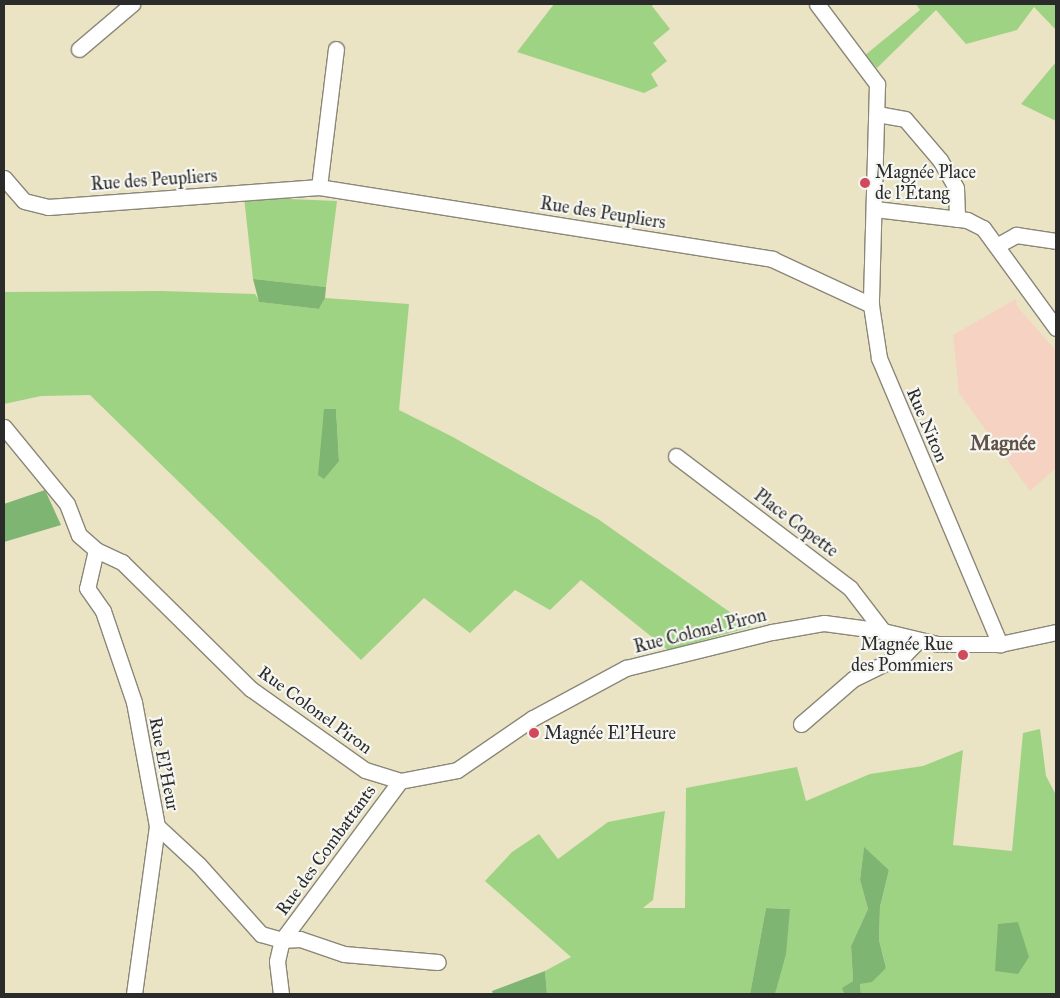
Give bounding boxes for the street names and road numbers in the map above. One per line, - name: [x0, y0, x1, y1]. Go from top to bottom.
- street label: Rue des Peupliers: [90, 165, 218, 195]
- street label: Rue des Peupliers: [539, 192, 667, 234]
- street label: Rue Niton: [902, 384, 952, 466]
- street label: Place Copette: [750, 484, 842, 562]
- street label: Rue Colonel Piron: [632, 604, 768, 658]
- street label: Rue Colonel Piron: [254, 661, 376, 759]
- street label: Rue El'Heur: [144, 715, 184, 813]
- street label: Rue des Combattants: [271, 780, 381, 920]

